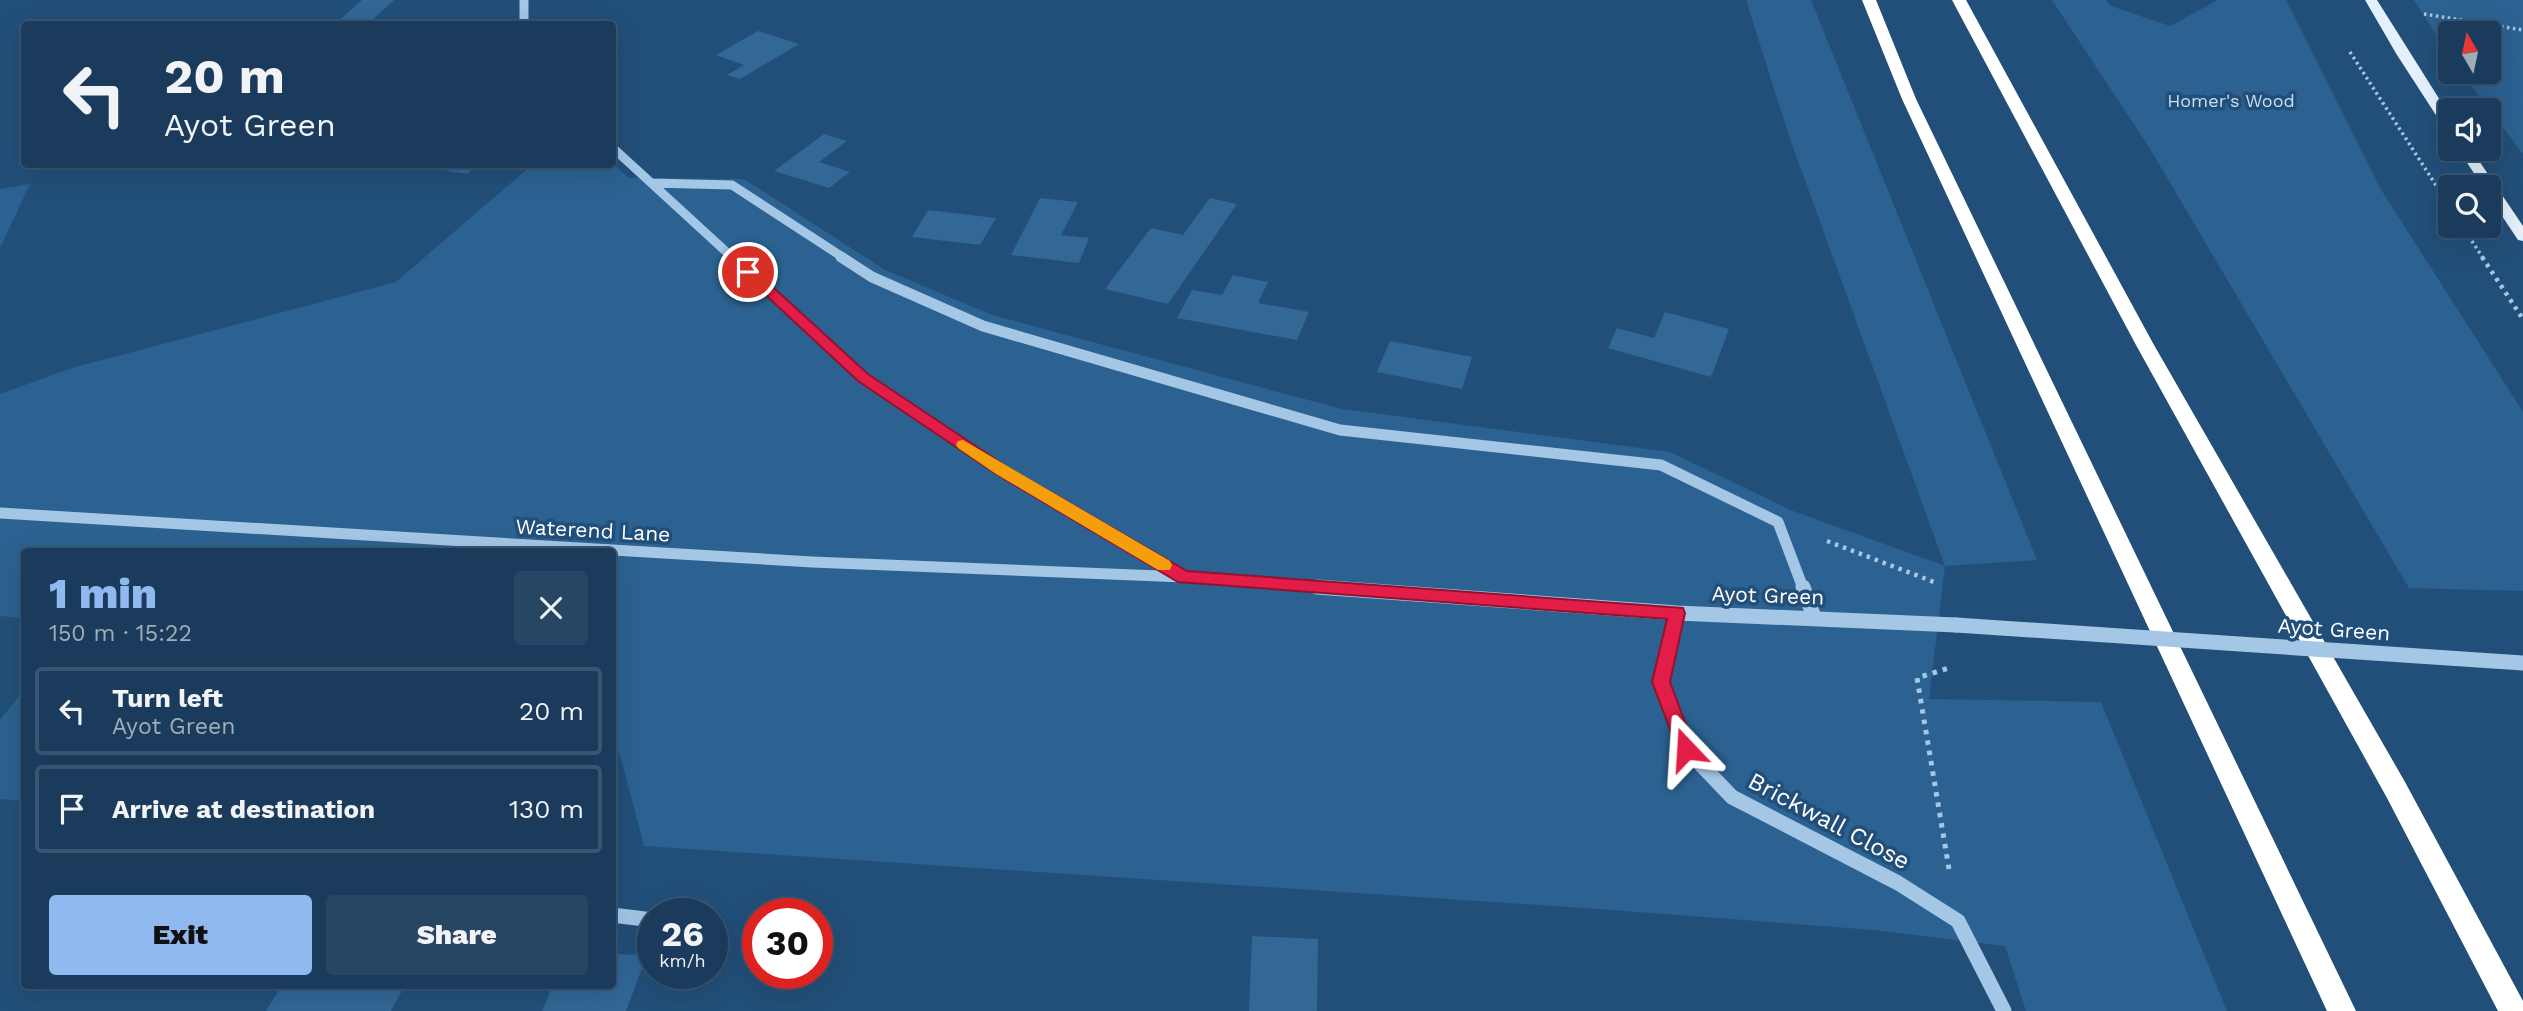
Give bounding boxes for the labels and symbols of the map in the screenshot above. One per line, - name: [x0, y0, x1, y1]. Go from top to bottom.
- north arrow: [2438, 21, 2501, 84]
- park label: Homer's Wood: [2167, 90, 2295, 111]
- pin: [718, 242, 778, 302]
- street label: Waterend Lane: [515, 513, 671, 547]
- street label: Ayot Green: [1711, 581, 1825, 609]
- street label: Ayot Green: [2277, 613, 2391, 645]
- position arrow: [1649, 712, 1723, 786]
- street label: Brickwall Close: [1743, 767, 1915, 875]
- speed limit sign: 30: [742, 898, 833, 989]

